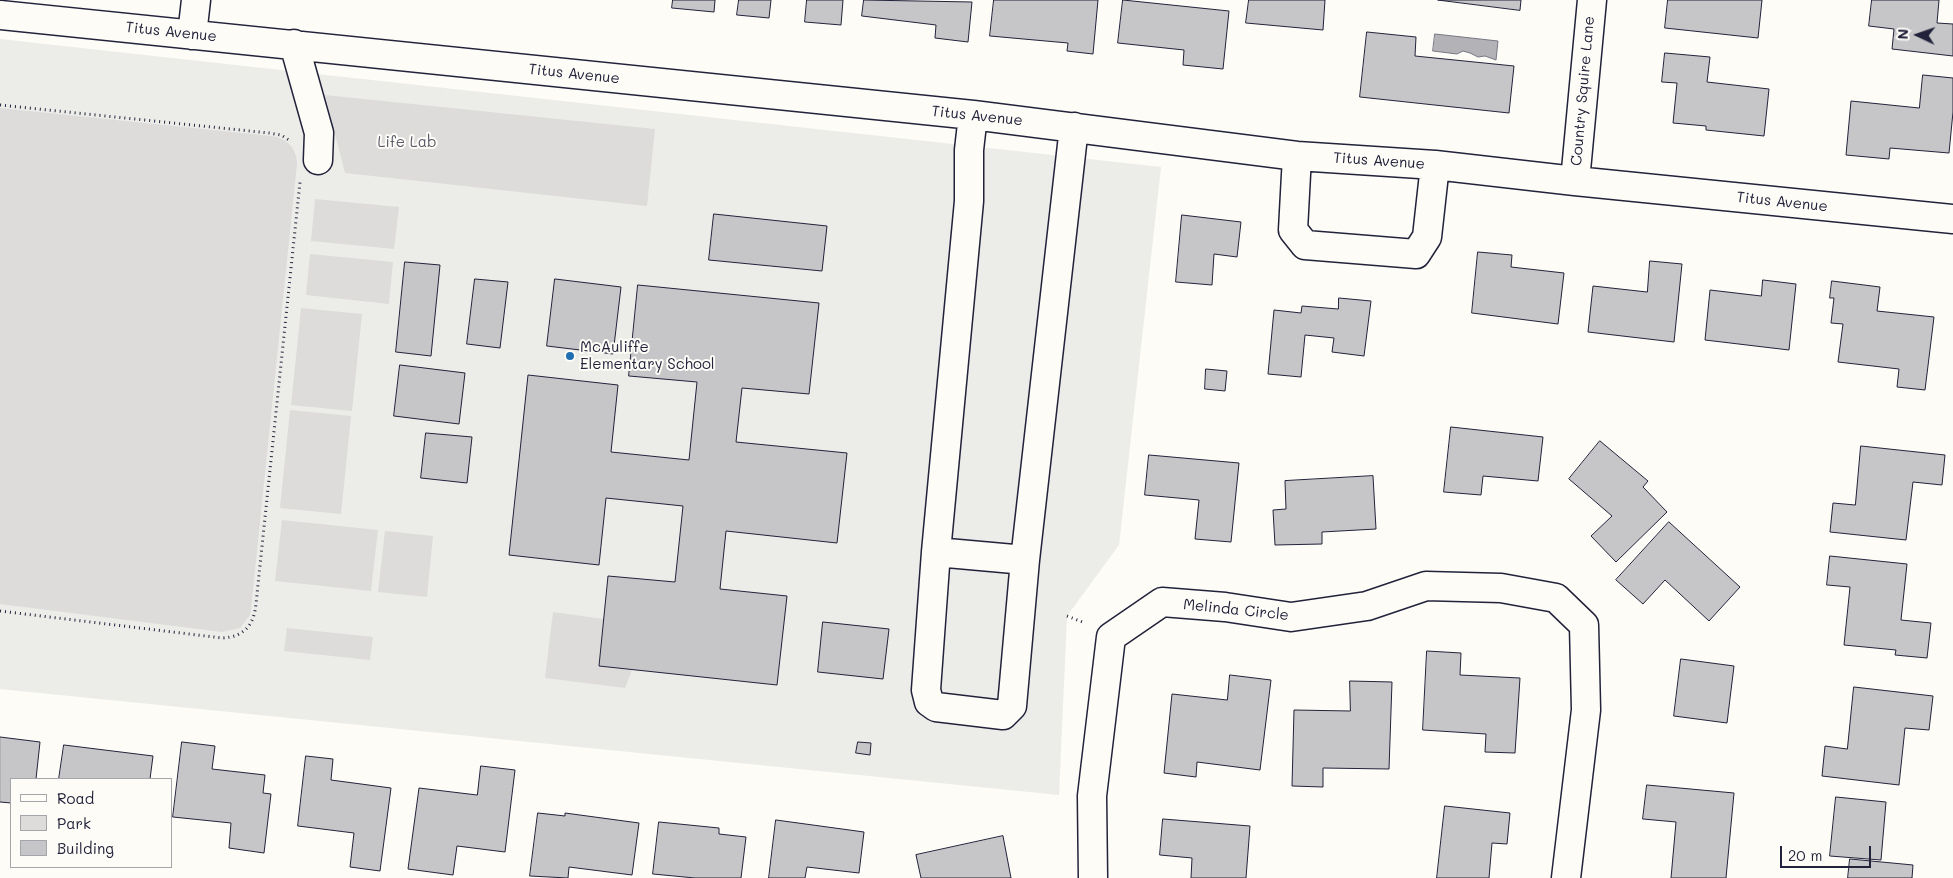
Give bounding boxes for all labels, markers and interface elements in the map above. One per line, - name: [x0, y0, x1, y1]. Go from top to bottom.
- north arrow: [1893, 10, 1943, 60]
- street label: Country Squire Lane: [1567, 15, 1599, 167]
- street label: Titus Avenue: [124, 18, 218, 46]
- text: N: [1893, 28, 1912, 40]
- street label: Titus Avenue: [527, 60, 621, 88]
- street label: Titus Avenue: [930, 102, 1024, 130]
- park label: Life Lab: [377, 133, 437, 151]
- street label: Titus Avenue: [1333, 149, 1425, 173]
- street label: Titus Avenue: [1735, 188, 1829, 216]
- place label: McAuliffe Elementary School: [580, 338, 715, 373]
- marker: McAuliffe Elementary School: [564, 350, 576, 362]
- street label: Melinda Circle: [1182, 595, 1290, 625]
- legend: [10, 778, 172, 868]
- text: Road: [57, 788, 94, 808]
- text: Park: [57, 813, 91, 833]
- scale bar: [1783, 836, 1874, 868]
- text: Building: [57, 838, 114, 858]
- text: 20 m: [1788, 845, 1822, 865]

